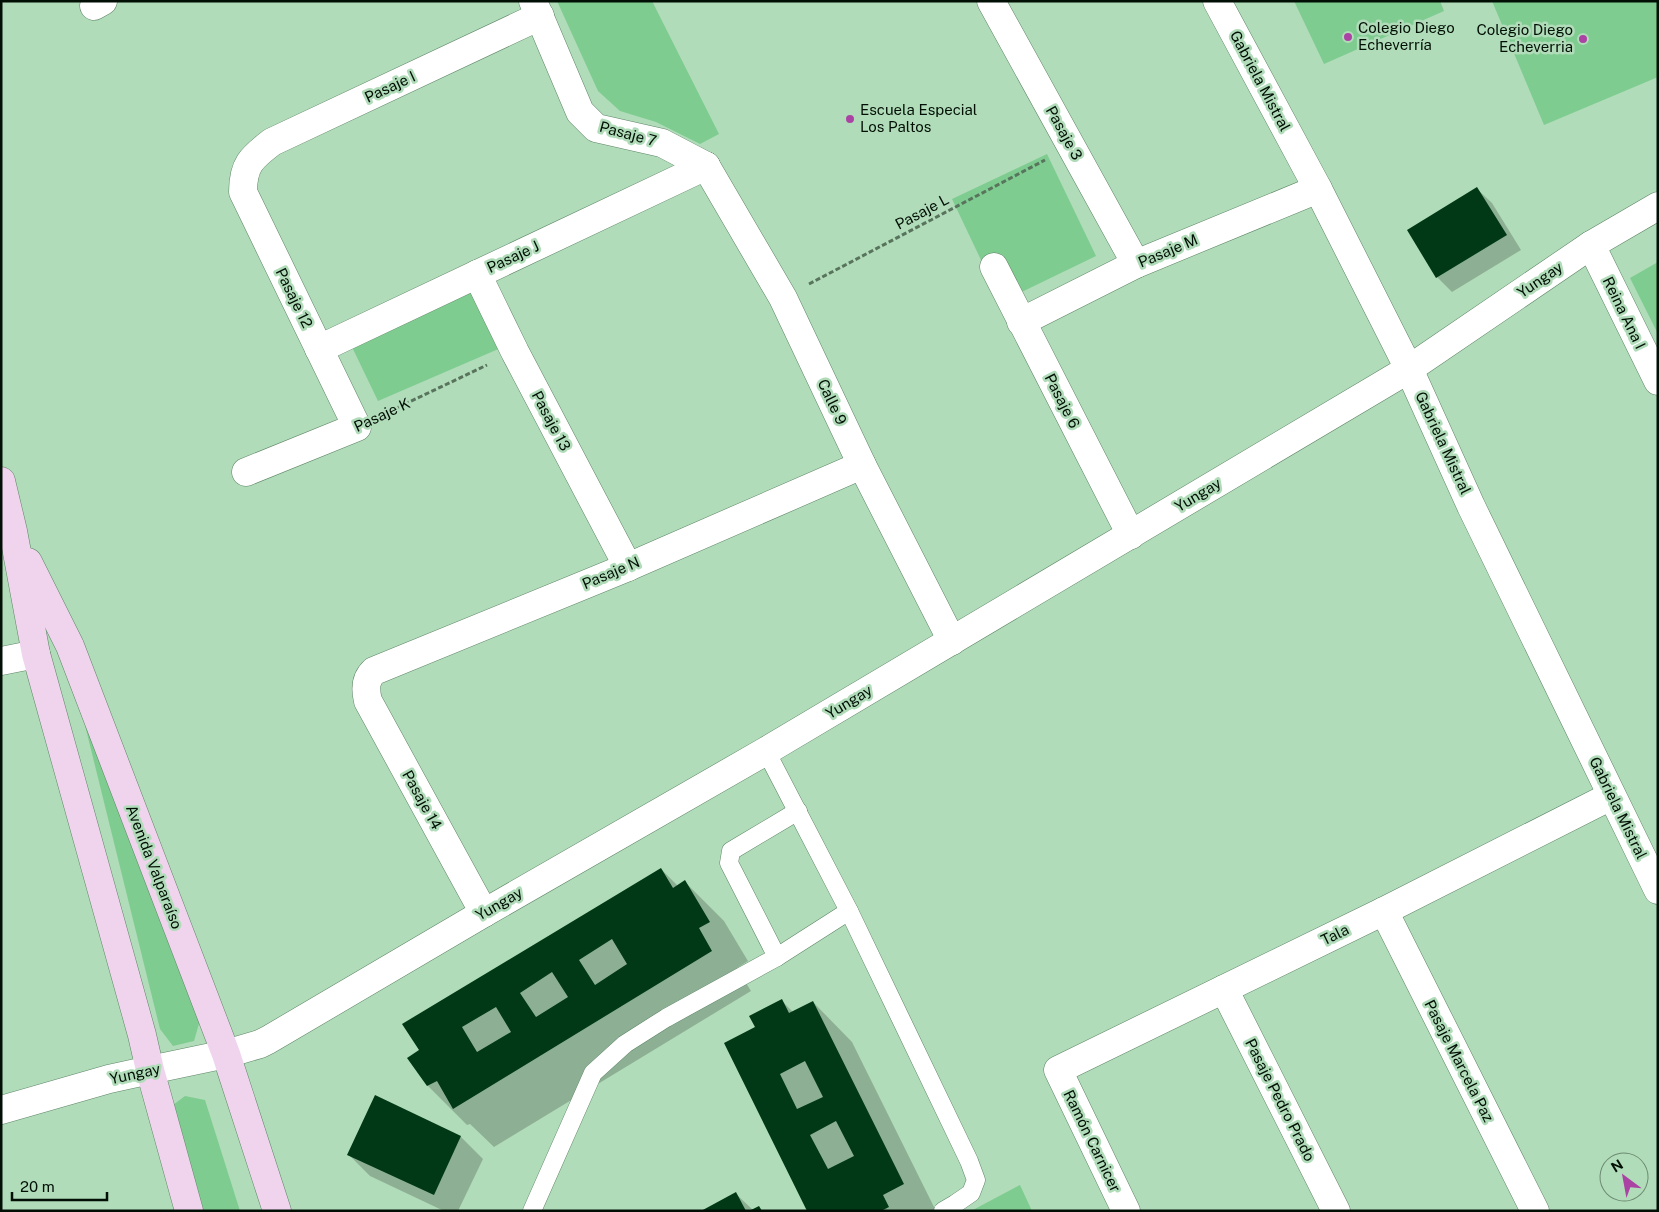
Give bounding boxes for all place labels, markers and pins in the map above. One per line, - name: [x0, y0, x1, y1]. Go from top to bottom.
- place label: Colegio Diego Echeverría: [1358, 19, 1455, 53]
- place label: Colegio Diego Echeverria: [1476, 21, 1573, 55]
- marker: Colegio Diego Echeverría: [1342, 31, 1354, 43]
- marker: Colegio Diego Echeverria: [1577, 33, 1589, 45]
- place label: Escuela Especial Los Paltos: [860, 101, 977, 135]
- marker: Escuela Especial Los Paltos: [844, 113, 856, 125]

